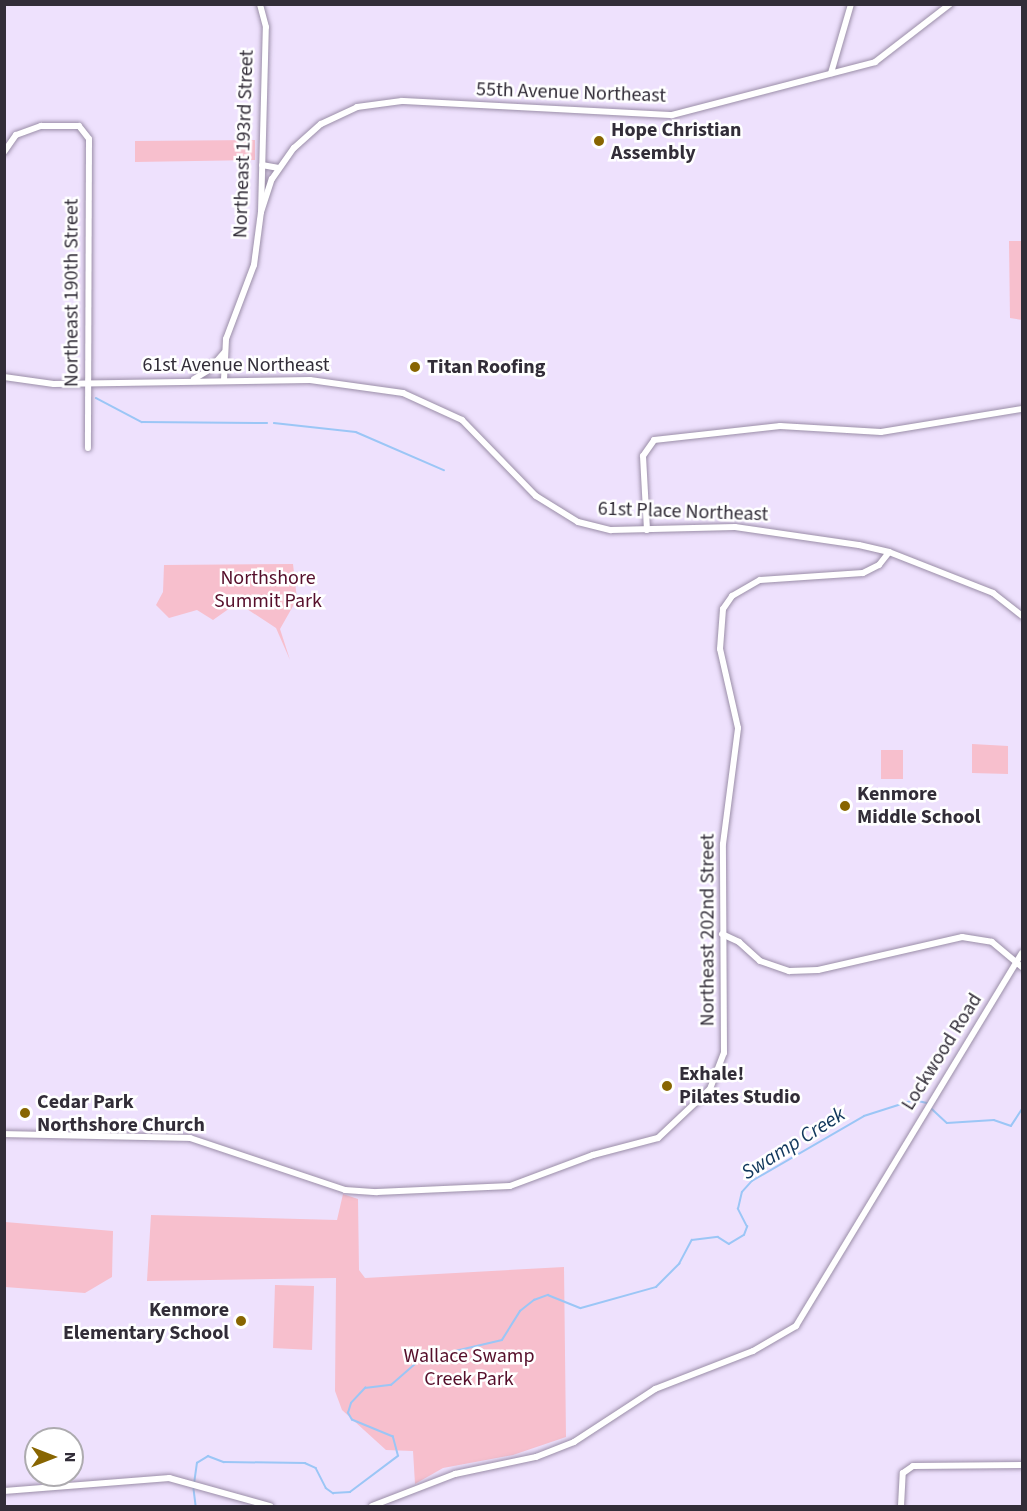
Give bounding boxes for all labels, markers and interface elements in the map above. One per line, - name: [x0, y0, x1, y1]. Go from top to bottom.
- street label: Northeast 193rd Street: [229, 49, 259, 239]
- street label: 55th Avenue Northeast: [476, 78, 666, 108]
- place label: Hope Christian Assembly: [611, 118, 742, 165]
- marker: Hope Christian Assembly: [592, 134, 606, 148]
- street label: Northeast 190th Street: [60, 199, 84, 387]
- street label: 61st Avenue Northeast: [142, 353, 330, 377]
- place label: Titan Roofing: [427, 355, 545, 379]
- marker: Titan Roofing: [408, 360, 422, 374]
- street label: 61st Place Northeast: [597, 497, 769, 527]
- park label: Northshore Summit Park: [214, 567, 322, 614]
- place label: Kenmore Middle School: [857, 783, 981, 830]
- marker: Kenmore Middle School: [838, 799, 852, 813]
- street label: Northeast 202nd Street: [696, 834, 720, 1026]
- street label: Lockwood Road: [896, 989, 988, 1115]
- place label: Exhale! Pilates Studio: [679, 1062, 801, 1109]
- marker: Exhale! Pilates Studio: [660, 1079, 674, 1093]
- place label: Cedar Park Northshore Church: [37, 1090, 205, 1137]
- water label: Swamp Creek: [736, 1101, 850, 1185]
- marker: Cedar Park Northshore Church: [18, 1106, 32, 1120]
- place label: Kenmore Elementary School: [63, 1298, 229, 1345]
- marker: Kenmore Elementary School: [234, 1314, 248, 1328]
- park label: Wallace Swamp Creek Park: [404, 1344, 534, 1391]
- north arrow: [24, 1427, 84, 1487]
- text: N: [59, 1452, 81, 1462]

